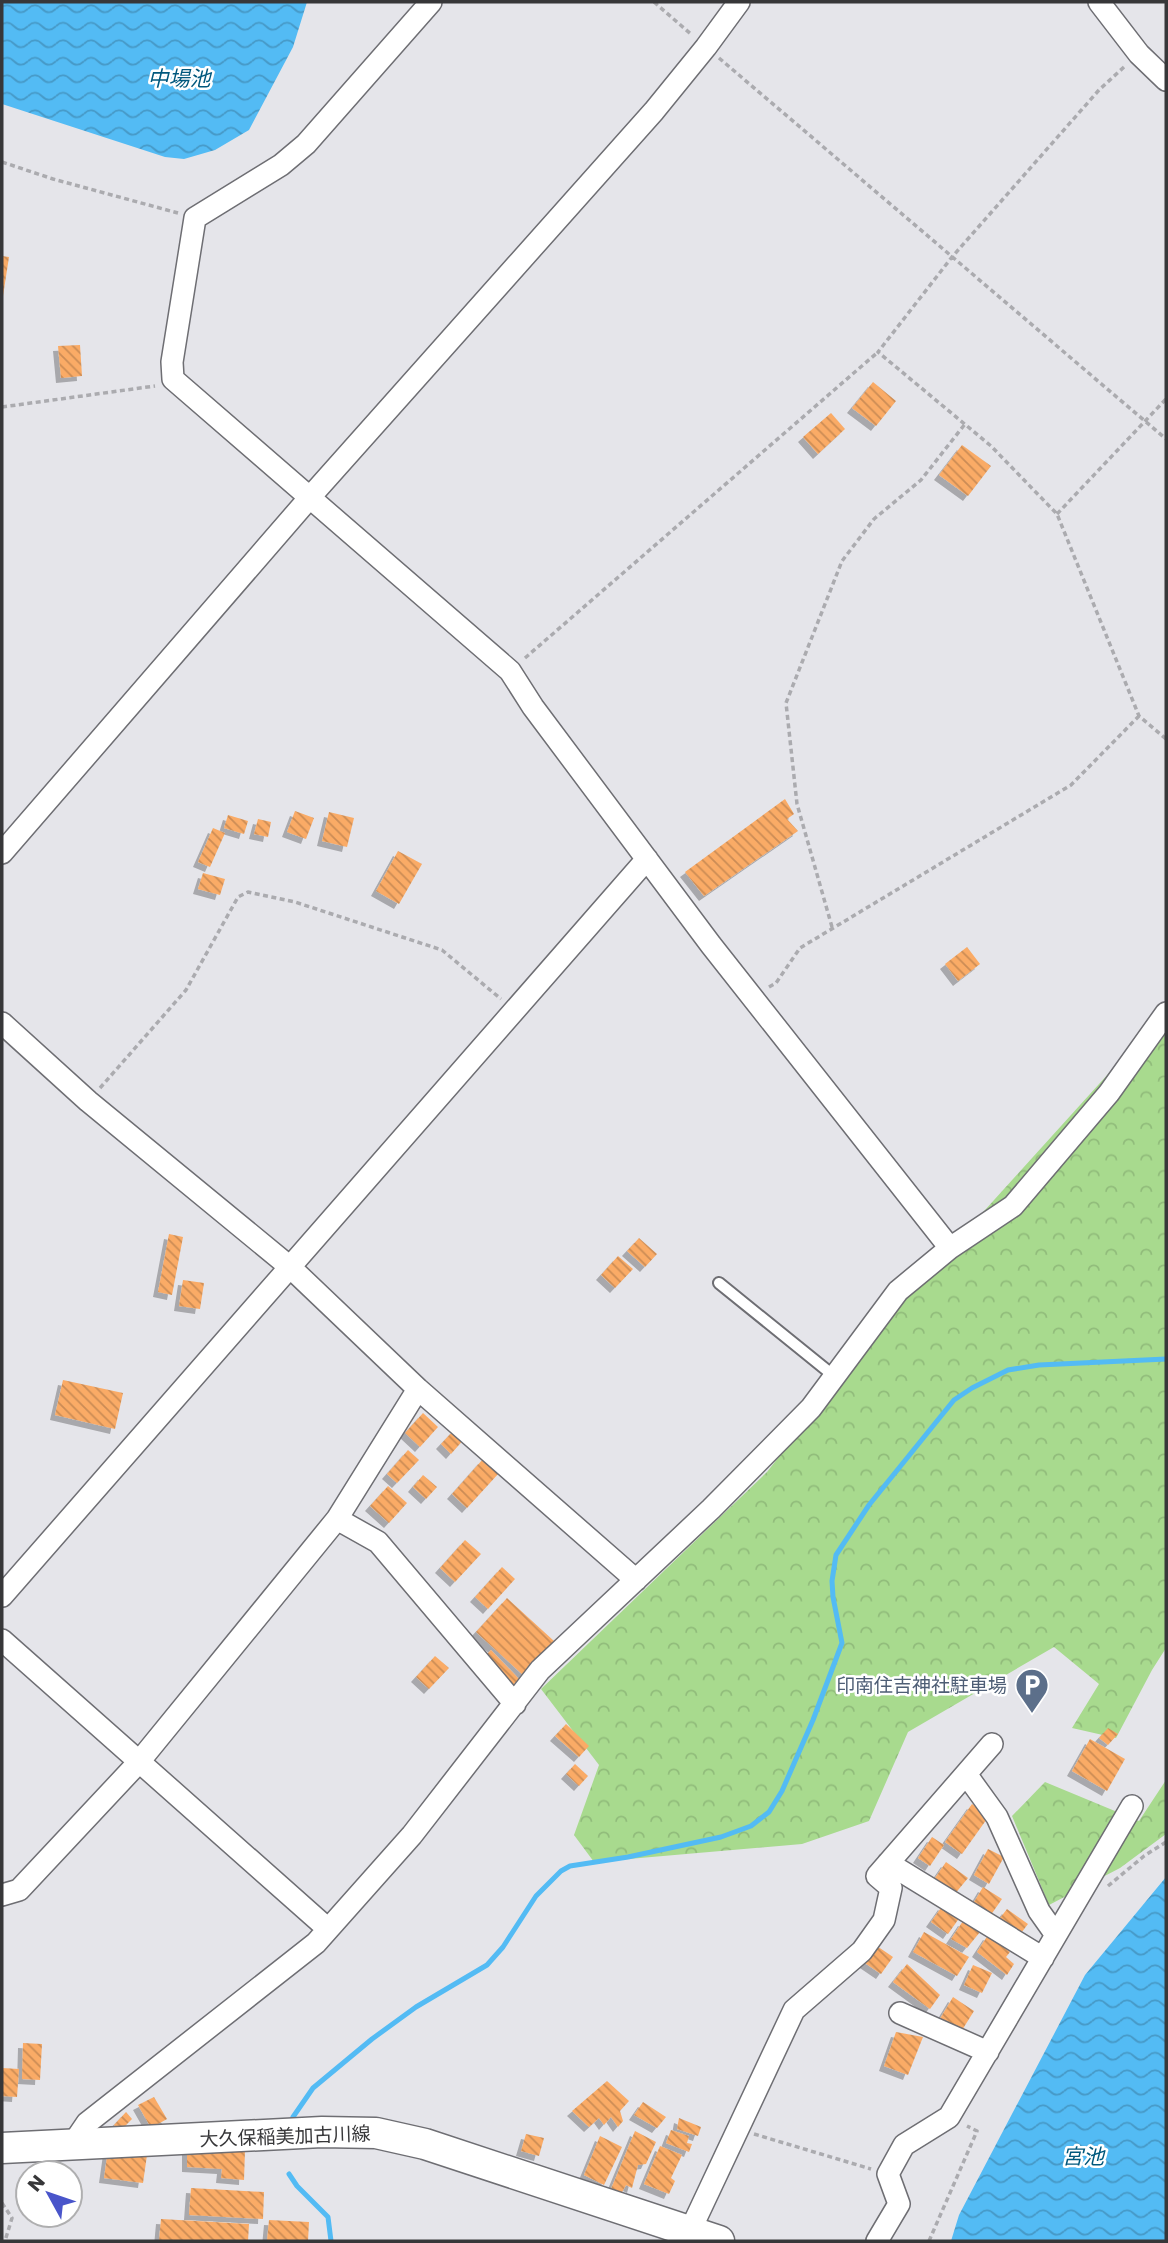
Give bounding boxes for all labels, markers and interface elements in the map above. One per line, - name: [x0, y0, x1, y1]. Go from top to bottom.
- water label: 中場池: [148, 64, 212, 93]
- parking icon: 印南住吉神社駐車場: [1013, 1666, 1051, 1715]
- place label: 印南住吉神社駐車場: [836, 1672, 1007, 1699]
- street label: 大久保稲美加古川線: [199, 2120, 371, 2153]
- water label: 宮池: [1062, 2142, 1106, 2171]
- north arrow: [14, 2159, 84, 2229]
- text: N: [21, 2169, 51, 2198]

